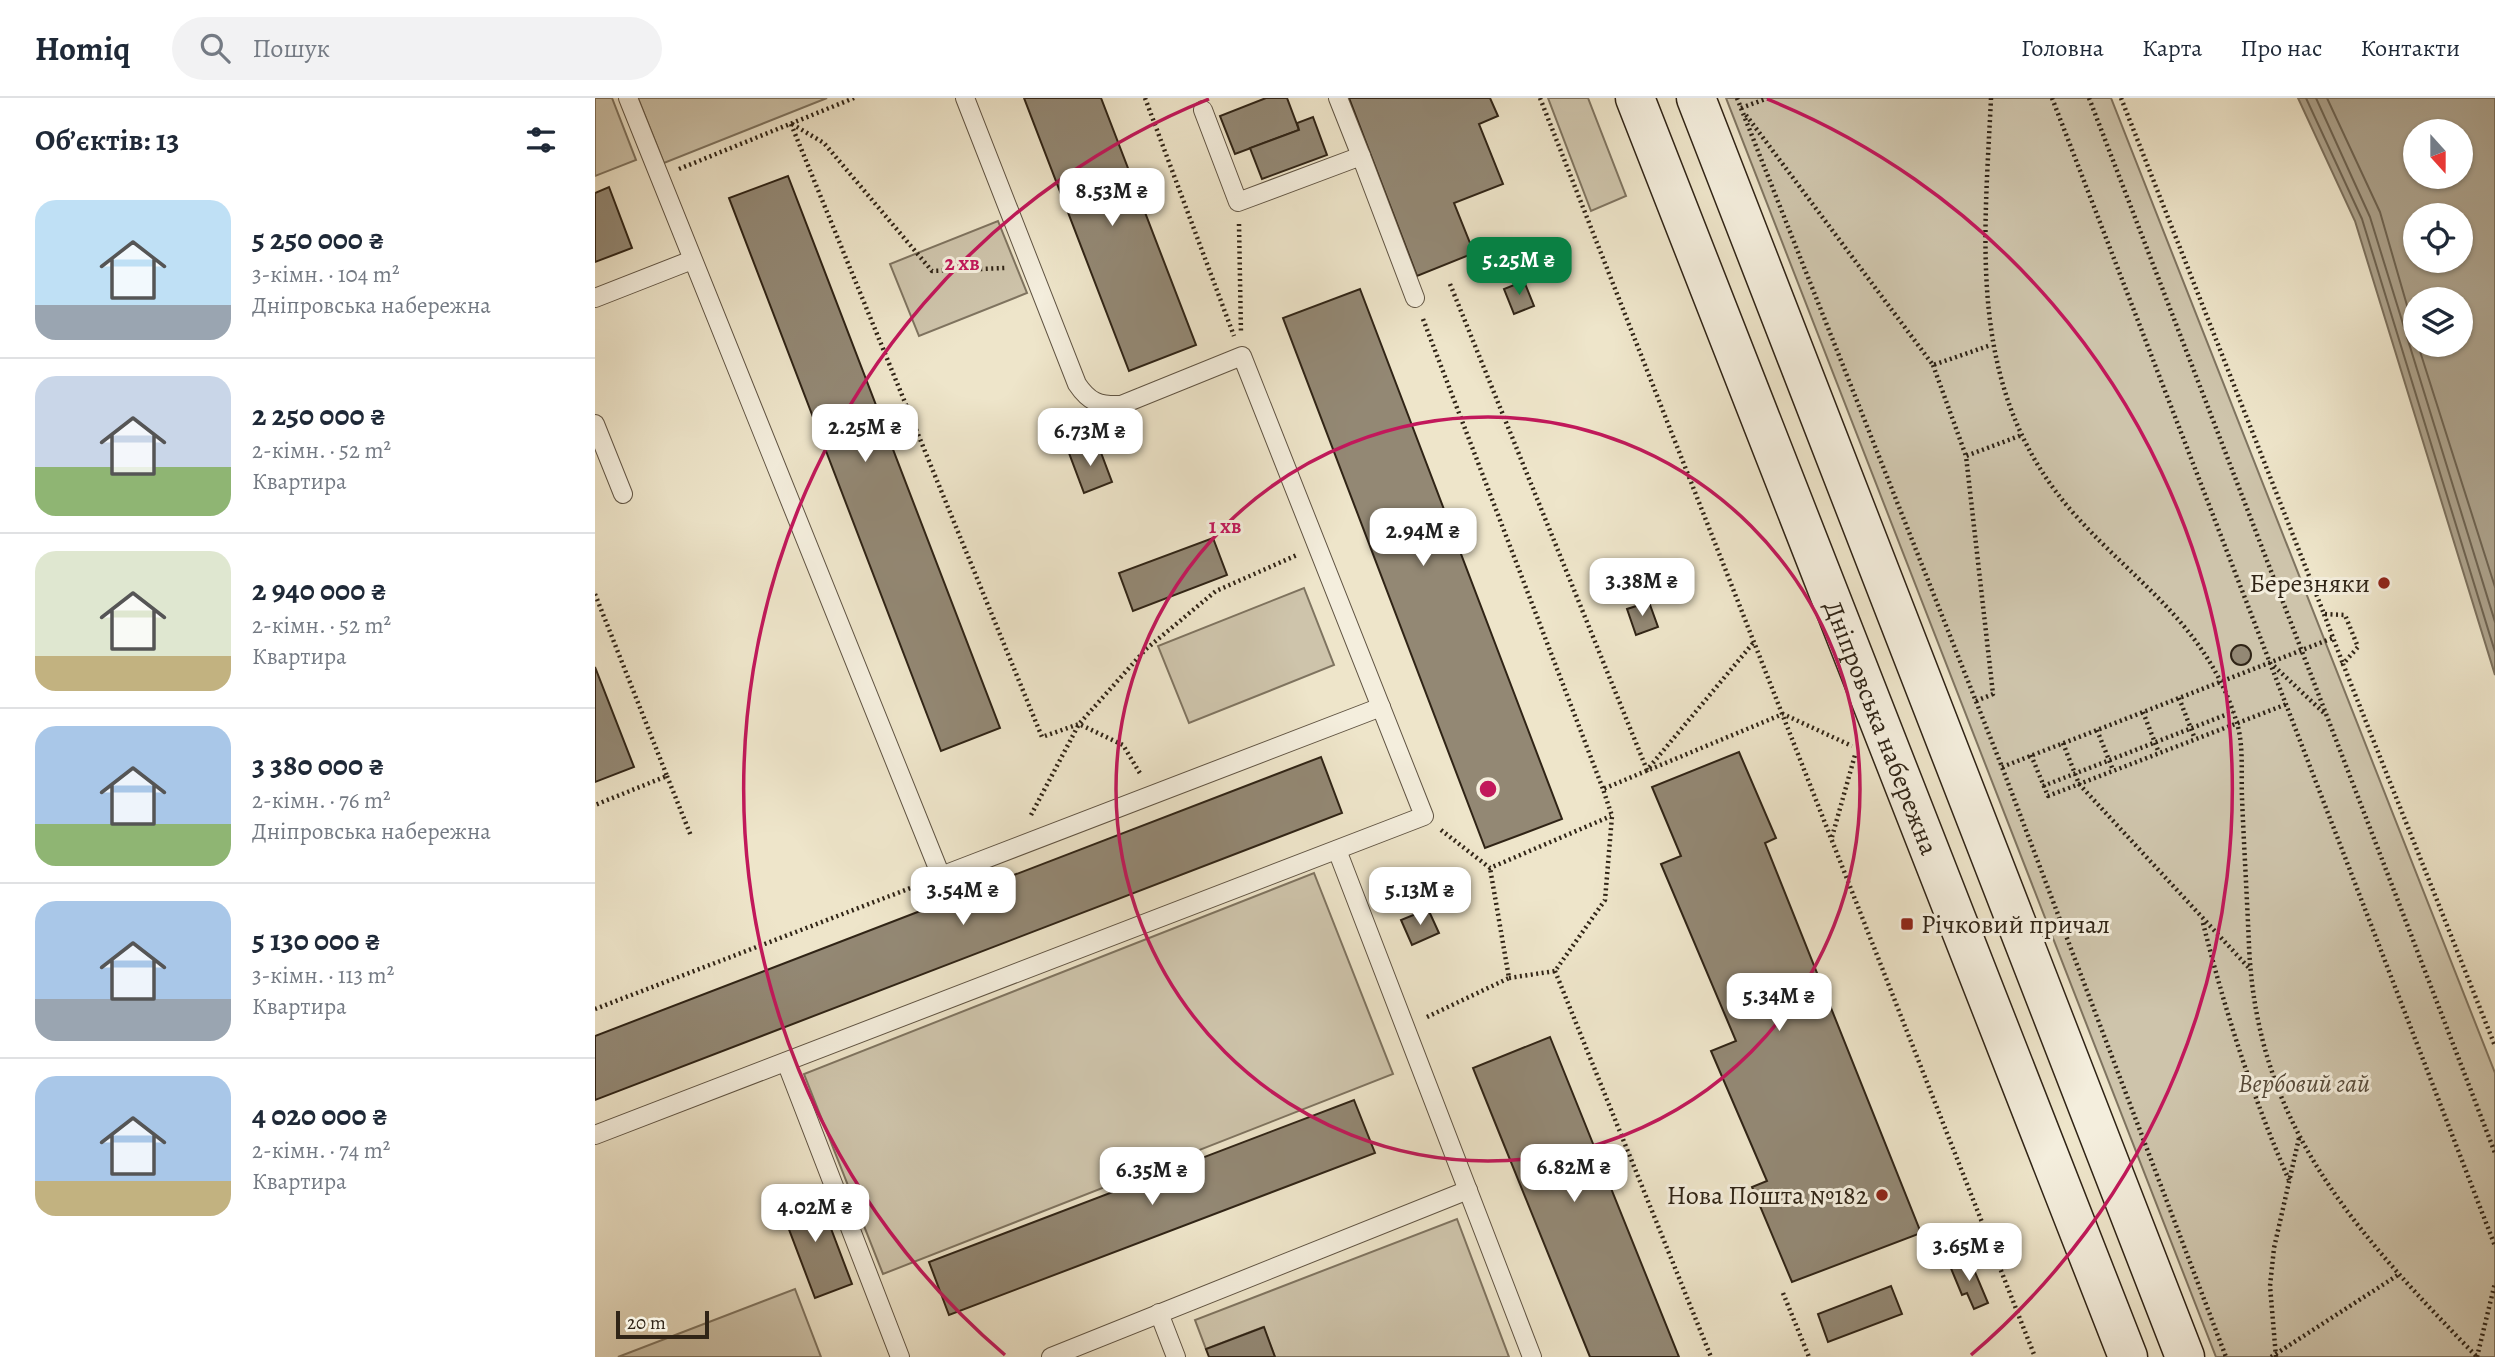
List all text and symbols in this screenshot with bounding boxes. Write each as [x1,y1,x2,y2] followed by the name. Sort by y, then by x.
[172,17,662,80] search box
[35,26,130,71] text: Homiq
[196,29,234,67] icon: search
[252,31,330,66] text: Пошук
[2021,32,2104,64] text: Головна
[2142,32,2202,64] text: Карта
[2240,32,2322,64] text: Про нас
[2360,32,2460,64] text: Контакти
[2403,119,2473,189] north arrow
[2403,119,2473,357] map controls
[35,120,179,160] text: Об’єктів: 13
[522,121,560,159] icon: filters
[1047,169,1177,228] pin: 8.53M ₴
[1076,175,1148,206] text: 8.53M ₴
[2403,203,2473,273] button: locate
[252,219,384,259] text: 5 250 000 ₴
[91,228,175,312] icon: home
[1454,238,1584,297] pin: 5.25M ₴
[1483,244,1555,275] text: 5.25M ₴
[944,249,980,277] text: 2 хв
[252,259,400,290] text: 3-кімн. · 104 m²
[2403,287,2473,357] button: layers
[252,290,491,321] text: Дніпровська набережна
[252,395,386,435] text: 2 250 000 ₴
[91,404,175,488] icon: home
[800,404,930,464] pin: 2.25M ₴
[1025,408,1155,468] pin: 6.73M ₴
[828,411,902,442] text: 2.25M ₴
[1054,415,1126,446] text: 6.73M ₴
[252,435,391,466] text: 2-кімн. · 52 m²
[252,466,347,497] text: Квартира
[1358,508,1488,568] pin: 2.94M ₴
[1209,512,1241,540] text: 1 хв
[1386,515,1460,546] text: 2.94M ₴
[1577,559,1707,618] pin: 3.38M ₴
[1606,565,1678,596] text: 3.38M ₴
[2250,566,2370,601] place label: Березняки
[252,570,387,610] text: 2 940 000 ₴
[2376,575,2392,591] marker: Березняки
[91,579,175,663] icon: home
[1815,595,1947,860] street label: Дніпровська набережна
[252,610,391,641] text: 2-кімн. · 52 m²
[252,641,347,672] text: Квартира
[252,745,384,785] text: 3 380 000 ₴
[91,754,175,838] icon: home
[1476,777,1500,801] centre of rings
[252,785,391,816] text: 2-кімн. · 76 m²
[252,816,491,847] text: Дніпровська набережна
[898,868,1028,927] pin: 3.54M ₴
[1355,868,1485,927] pin: 5.13M ₴
[927,874,999,905] text: 3.54M ₴
[1385,874,1455,905] text: 5.13M ₴
[1921,907,2110,942] place label: Річковий причал
[1899,916,1915,932] marker: Річковий причал
[252,920,381,960] text: 5 130 000 ₴
[91,929,175,1013] icon: home
[252,960,394,991] text: 3-кімн. · 113 m²
[1714,974,1844,1033] pin: 5.34M ₴
[1743,980,1815,1011] text: 5.34M ₴
[252,991,347,1022] text: Квартира
[2238,1066,2370,1101] park label: Вербовий гай
[252,1095,388,1135] text: 4 020 000 ₴
[91,1104,175,1188] icon: home
[252,1135,390,1166] text: 2-кімн. · 74 m²
[1509,1144,1639,1204] pin: 6.82M ₴
[1087,1148,1217,1207] pin: 6.35M ₴
[1537,1151,1611,1182] text: 6.82M ₴
[1116,1154,1188,1185] text: 6.35M ₴
[252,1166,347,1197] text: Квартира
[1667,1178,1868,1213] place label: Нова Пошта №182
[750,1184,880,1244] pin: 4.02M ₴
[1874,1187,1890,1203] marker: Нова Пошта №182
[777,1191,853,1222] text: 4.02M ₴
[1904,1224,2034,1283] pin: 3.65M ₴
[1933,1230,2005,1261] text: 3.65M ₴
[616,1308,709,1340] scale bar
[627,1310,666,1336] text: 20 m

